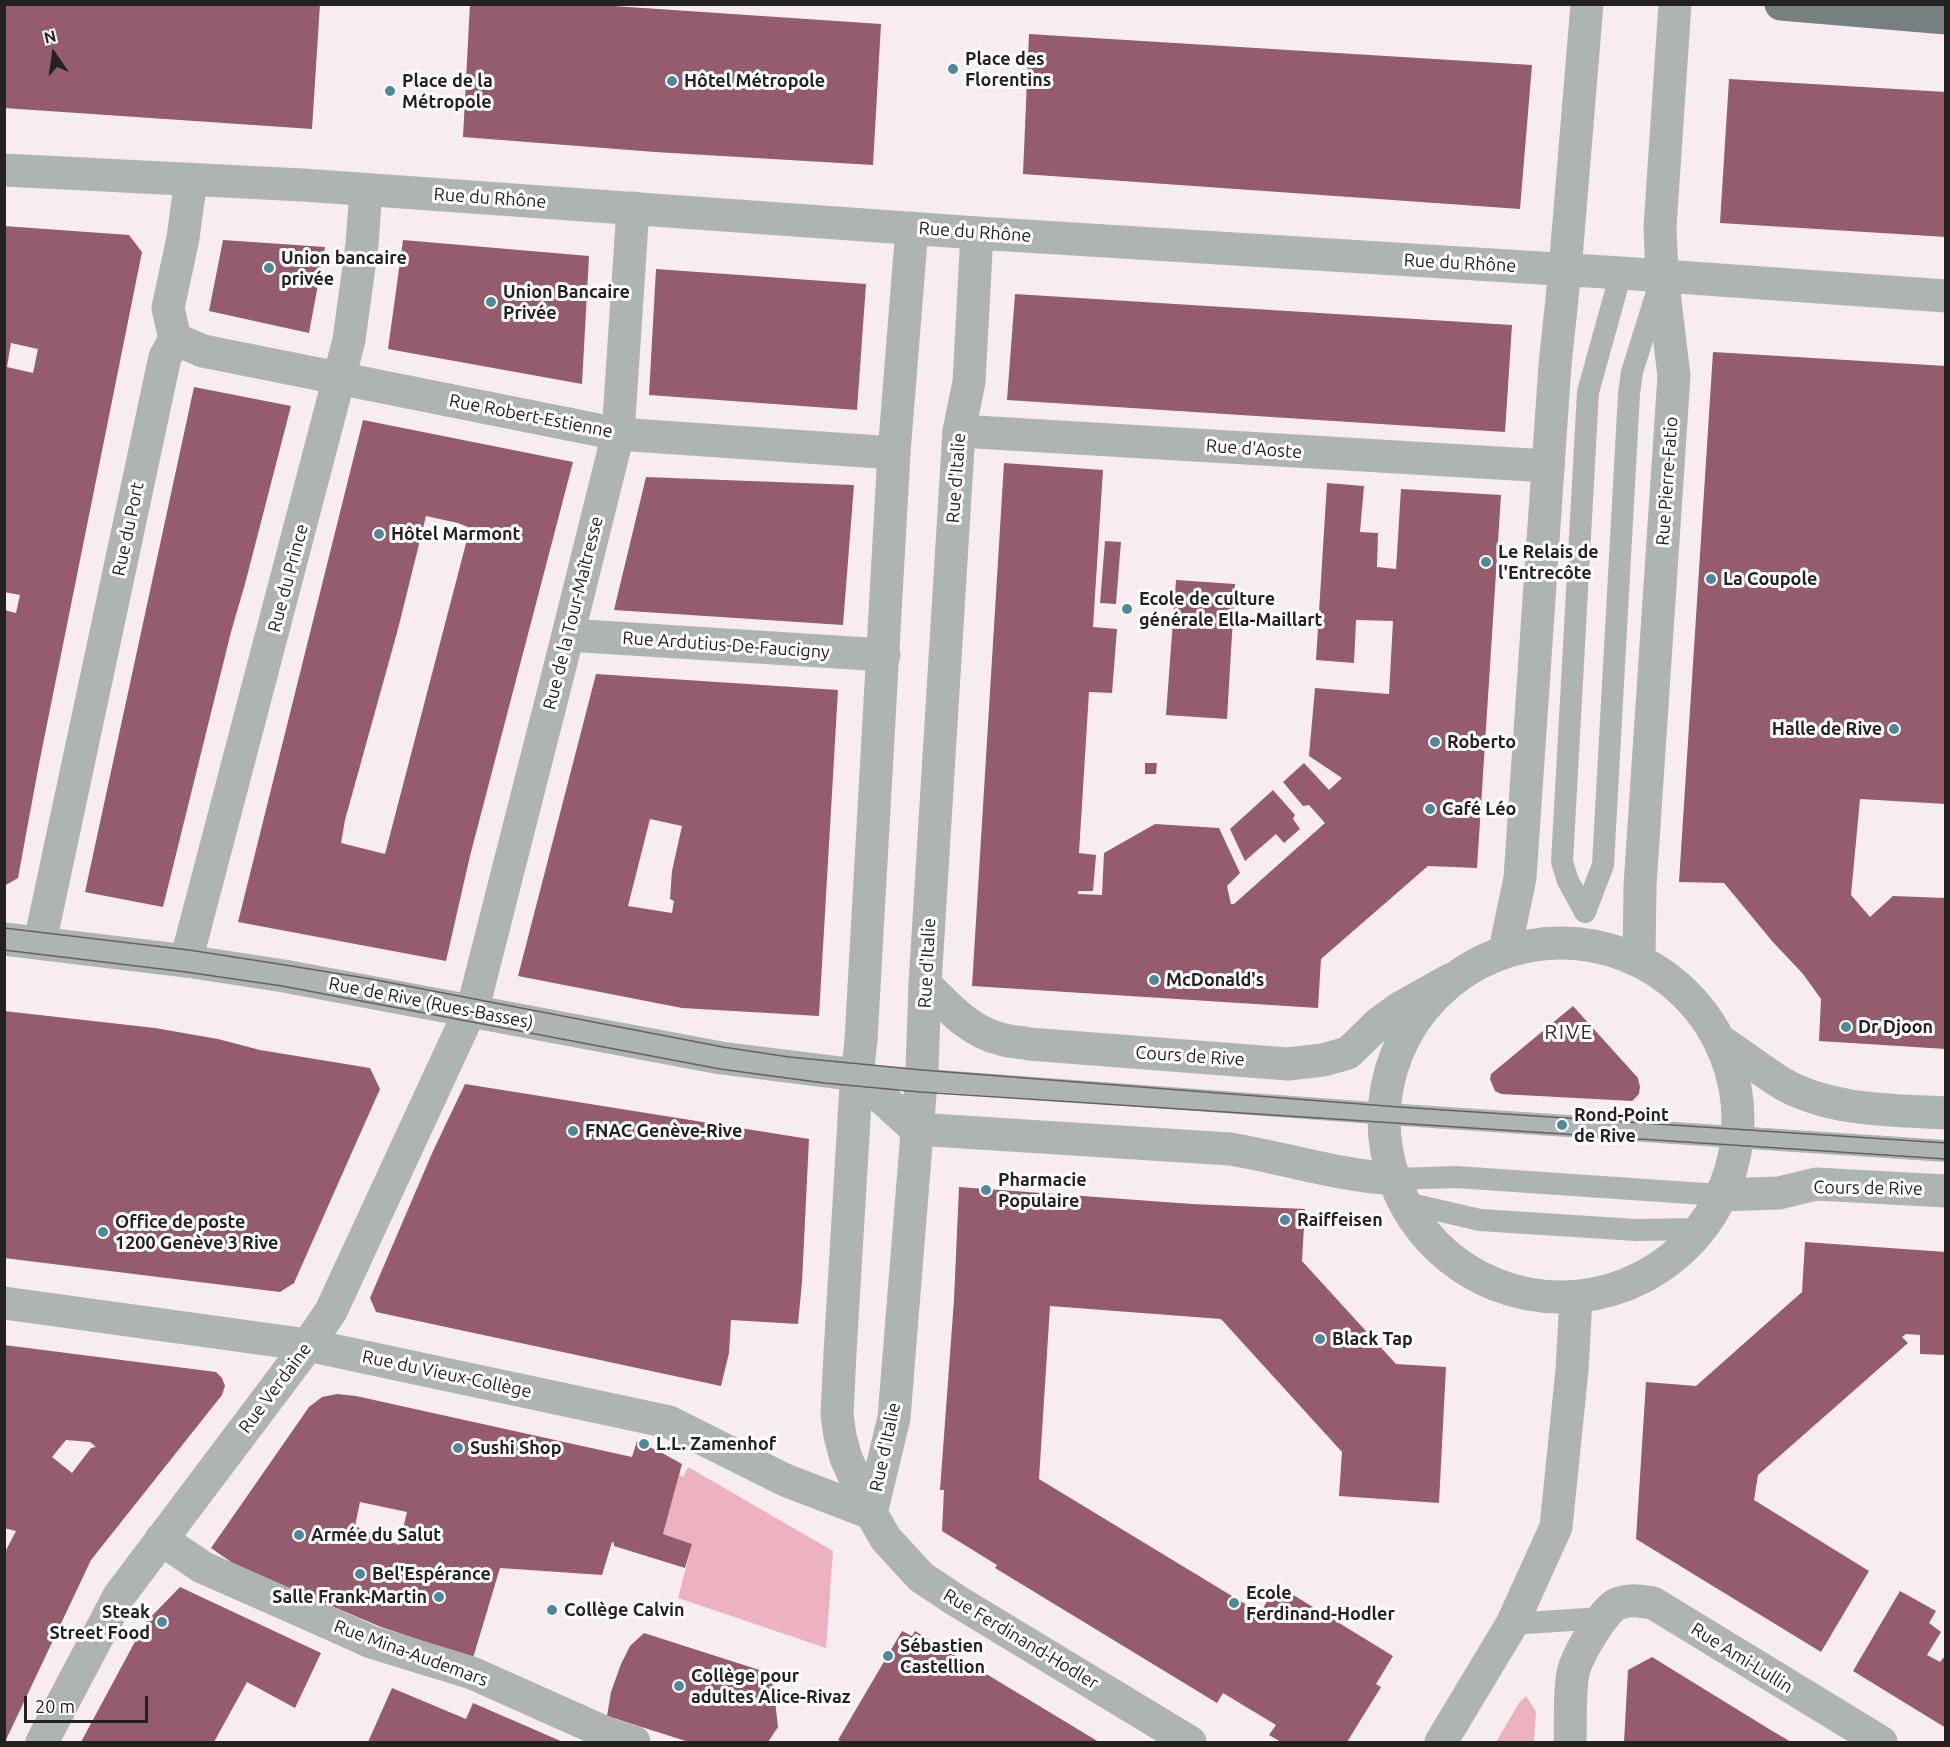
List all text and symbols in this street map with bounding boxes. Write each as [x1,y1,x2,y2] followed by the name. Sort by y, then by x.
[24,24,84,84] north arrow
[42,26,58,47] text: N
[965,48,1051,90] place label: Place des Florentins
[946,62,960,76] marker: Place des Florentins
[402,70,493,112] place label: Place de la Métropole
[684,70,825,92] place label: Hôtel Métropole
[665,74,679,88] marker: Hôtel Métropole
[383,84,397,98] marker: Place de la Métropole
[433,183,547,213] street label: Rue du Rhône
[918,217,1032,247] street label: Rue du Rhône
[281,247,407,290] place label: Union bancaire privée
[1403,249,1517,277] street label: Rue du Rhône
[262,261,276,275] marker: Union bancaire privée
[503,281,630,324] place label: Union Bancaire Privée
[484,295,498,309] marker: Union Bancaire Privée
[447,390,615,442] street label: Rue Robert-Estienne
[1652,416,1682,546] street label: Rue Pierre-Fatio
[942,432,970,524] street label: Rue d'Italie
[1205,435,1303,463] street label: Rue d'Aoste
[108,480,148,578] street label: Rue du Port
[539,514,607,712] street label: Rue de la Tour-Maîtresse
[263,522,313,634] street label: Rue du Prince
[391,523,520,545] place label: Hôtel Marmont
[372,527,386,541] marker: Hôtel Marmont
[1498,541,1599,584] place label: Le Relais de l'Entrecôte
[1479,555,1493,569] marker: Le Relais de l'Entrecôte
[1723,568,1817,590] place label: La Coupole
[1704,572,1718,586] marker: La Coupole
[1139,588,1322,630] place label: Ecole de culture générale Ella-Maillart
[1120,602,1134,616] marker: Ecole de culture générale Ella-Maillart
[622,627,830,663] street label: Rue Ardutius-De-Faucigny
[1772,718,1882,740] place label: Halle de Rive
[1887,722,1901,736] marker: Halle de Rive
[1447,731,1516,753] place label: Roberto
[1428,735,1442,749] marker: Roberto
[1442,798,1516,820] place label: Café Léo
[1423,802,1437,816] marker: Café Léo
[914,917,940,1009] street label: Rue d'Italie
[1166,969,1264,991] place label: McDonald's
[327,973,535,1033] street label: Rue de Rive (Rues-Basses)
[1147,973,1161,987] marker: McDonald's
[1858,1016,1933,1038] place label: Dr Djoon
[1544,1019,1594,1045] district label: RIVE
[1839,1020,1853,1034] marker: Dr Djoon
[1135,1041,1245,1071] street label: Cours de Rive
[1574,1104,1669,1146] place label: Rond-Point de Rive
[1555,1118,1569,1132] marker: Rond-Point de Rive
[585,1120,742,1142] place label: FNAC Genève-Rive
[566,1124,580,1138] marker: FNAC Genève-Rive
[998,1169,1087,1212] place label: Pharmacie Populaire
[1813,1176,1923,1200] street label: Cours de Rive
[979,1183,993,1197] marker: Pharmacie Populaire
[1297,1209,1383,1231] place label: Raiffeisen
[115,1211,278,1254] place label: Office de poste 1200 Genève 3 Rive
[1278,1213,1292,1227] marker: Raiffeisen
[96,1225,110,1239] marker: Office de poste 1200 Genève 3 Rive
[1332,1328,1413,1350] place label: Black Tap
[1313,1332,1327,1346] marker: Black Tap
[234,1339,316,1437] street label: Rue Verdaine
[360,1345,534,1403] street label: Rue du Vieux-Collège
[865,1401,905,1493] street label: Rue d'Italie
[656,1433,776,1455] place label: L.L. Zamenhof
[470,1437,561,1459] place label: Sushi Shop
[637,1437,651,1451] marker: L.L. Zamenhof
[451,1441,465,1455] marker: Sushi Shop
[311,1524,441,1546] place label: Armée du Salut
[292,1528,306,1542] marker: Armée du Salut
[372,1563,491,1585] place label: Bel'Espérance
[353,1567,367,1581] marker: Bel'Espérance
[1246,1582,1395,1624] place label: Ecole Ferdinand-Hodler
[939,1584,1103,1694] street label: Rue Ferdinand-Hodler
[272,1586,427,1608] place label: Salle Frank-Martin
[432,1590,446,1604] marker: Salle Frank-Martin
[1227,1596,1241,1610] marker: Ecole Ferdinand-Hodler
[564,1599,685,1621] place label: Collège Calvin
[50,1601,150,1644] place label: Steak Street Food
[545,1603,559,1617] marker: Collège Calvin
[155,1615,169,1629] marker: Steak Street Food
[331,1615,491,1691] street label: Rue Mina-Audemars
[1687,1618,1797,1698] street label: Rue Ami-Lullin
[900,1635,985,1678] place label: Sébastien Castellion
[881,1649,895,1663] marker: Sébastien Castellion
[691,1665,851,1708] place label: Collège pour adultes Alice-Rivaz
[672,1679,686,1693] marker: Collège pour adultes Alice-Rivaz
[27,1684,152,1722] scale bar
[35,1696,75,1716] text: 20 m

